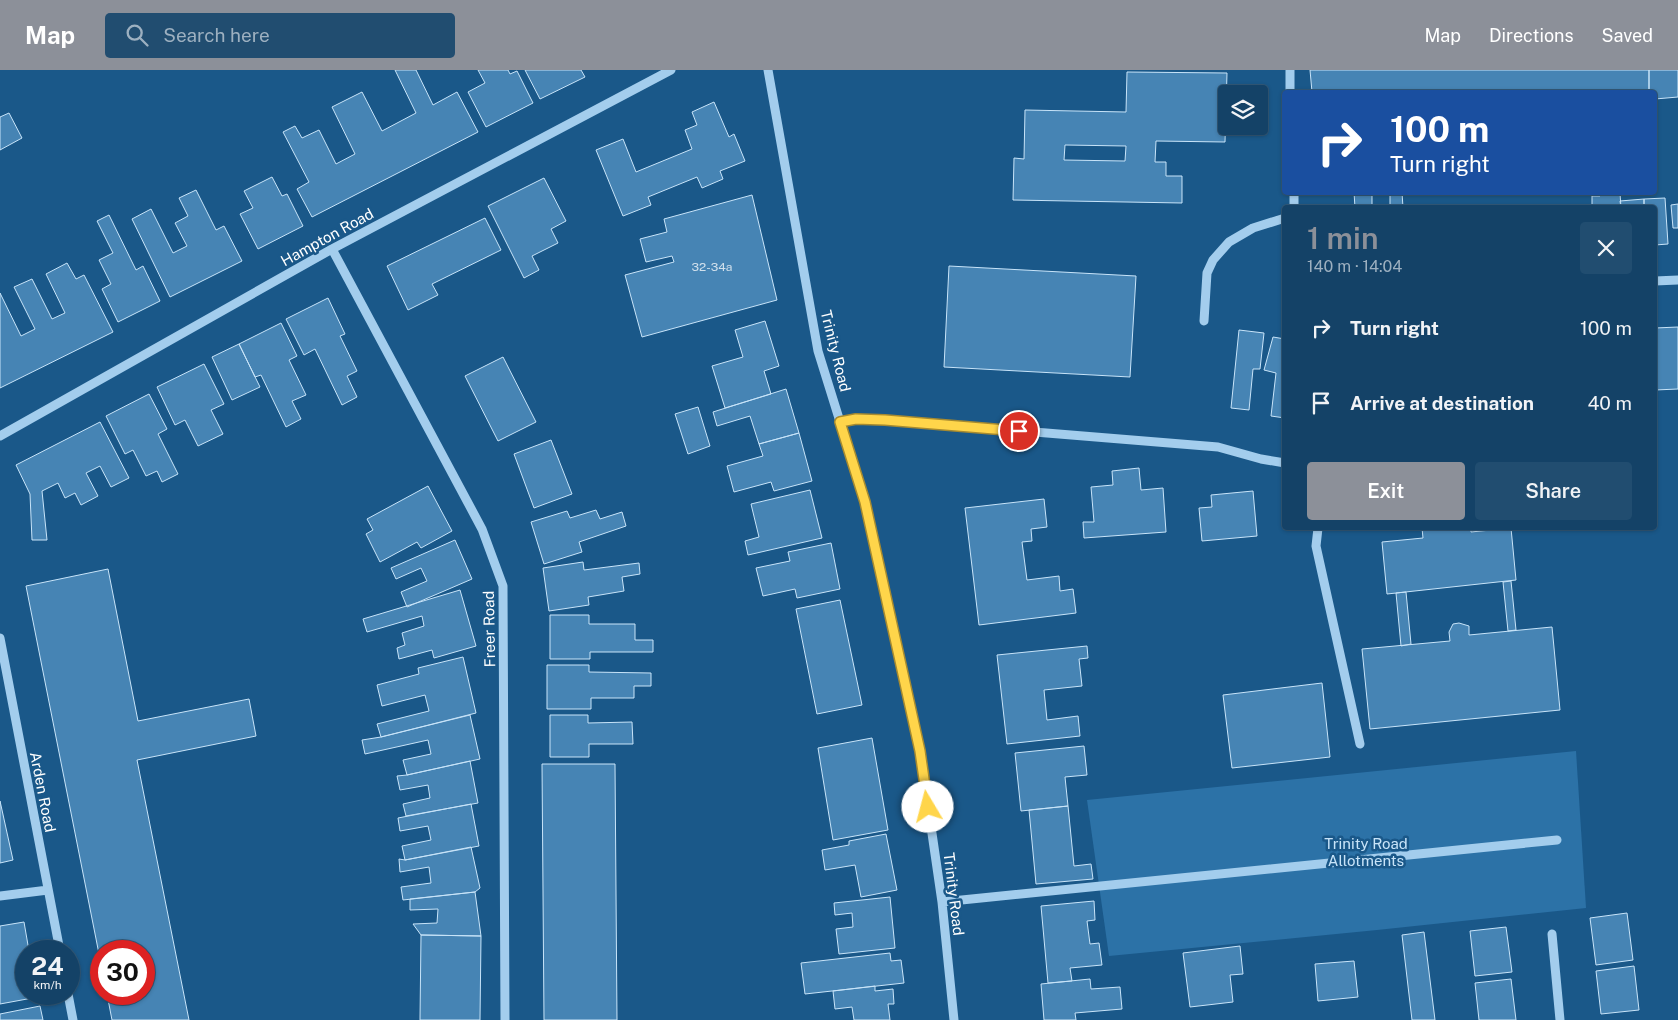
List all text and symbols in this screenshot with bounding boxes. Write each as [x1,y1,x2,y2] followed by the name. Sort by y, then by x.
[105,13,455,58] search box
[25,21,75,49] text: Map
[123,21,151,49] icon: search
[163,24,270,46] text: Search here
[1424,25,1461,46] text: Map
[1489,25,1574,46] text: Directions
[1602,25,1653,46] text: Saved
[1218,85,1268,135] map controls
[1218,85,1268,135] button: layers
[1390,109,1489,150] text: 100 m
[1307,110,1372,175] icon: right
[1390,151,1490,177] text: Turn right
[278,205,376,269] street label: Hampton Road
[1307,220,1378,256] text: 1 min
[1580,222,1632,274] button: close
[1307,257,1402,276] text: 140 m · 14:04
[692,260,732,274] house number: 32-34a
[818,308,854,394] street label: Trinity Road
[1307,314,1335,342] icon: right
[1350,317,1439,339] text: Turn right
[1580,317,1632,339] text: 100 m
[1307,389,1335,417] icon: arrive
[1350,392,1534,414] text: Arrive at destination
[1587,392,1632,414] text: 40 m
[998,410,1040,452] pin
[1005,417,1033,445] icon: arrive
[1307,462,1465,520] button: Exit
[1475,462,1632,520] button: Share
[480,591,498,667] street label: Freer Road
[27,750,59,834] street label: Arden Road
[901,780,953,832] position arrow
[1324,835,1408,869] park label: Trinity Road Allotments
[940,852,968,936] street label: Trinity Road
[90,940,155,1005] speed limit sign: 30
[31,951,64,981] text: 24
[33,978,62,992] text: km/h

